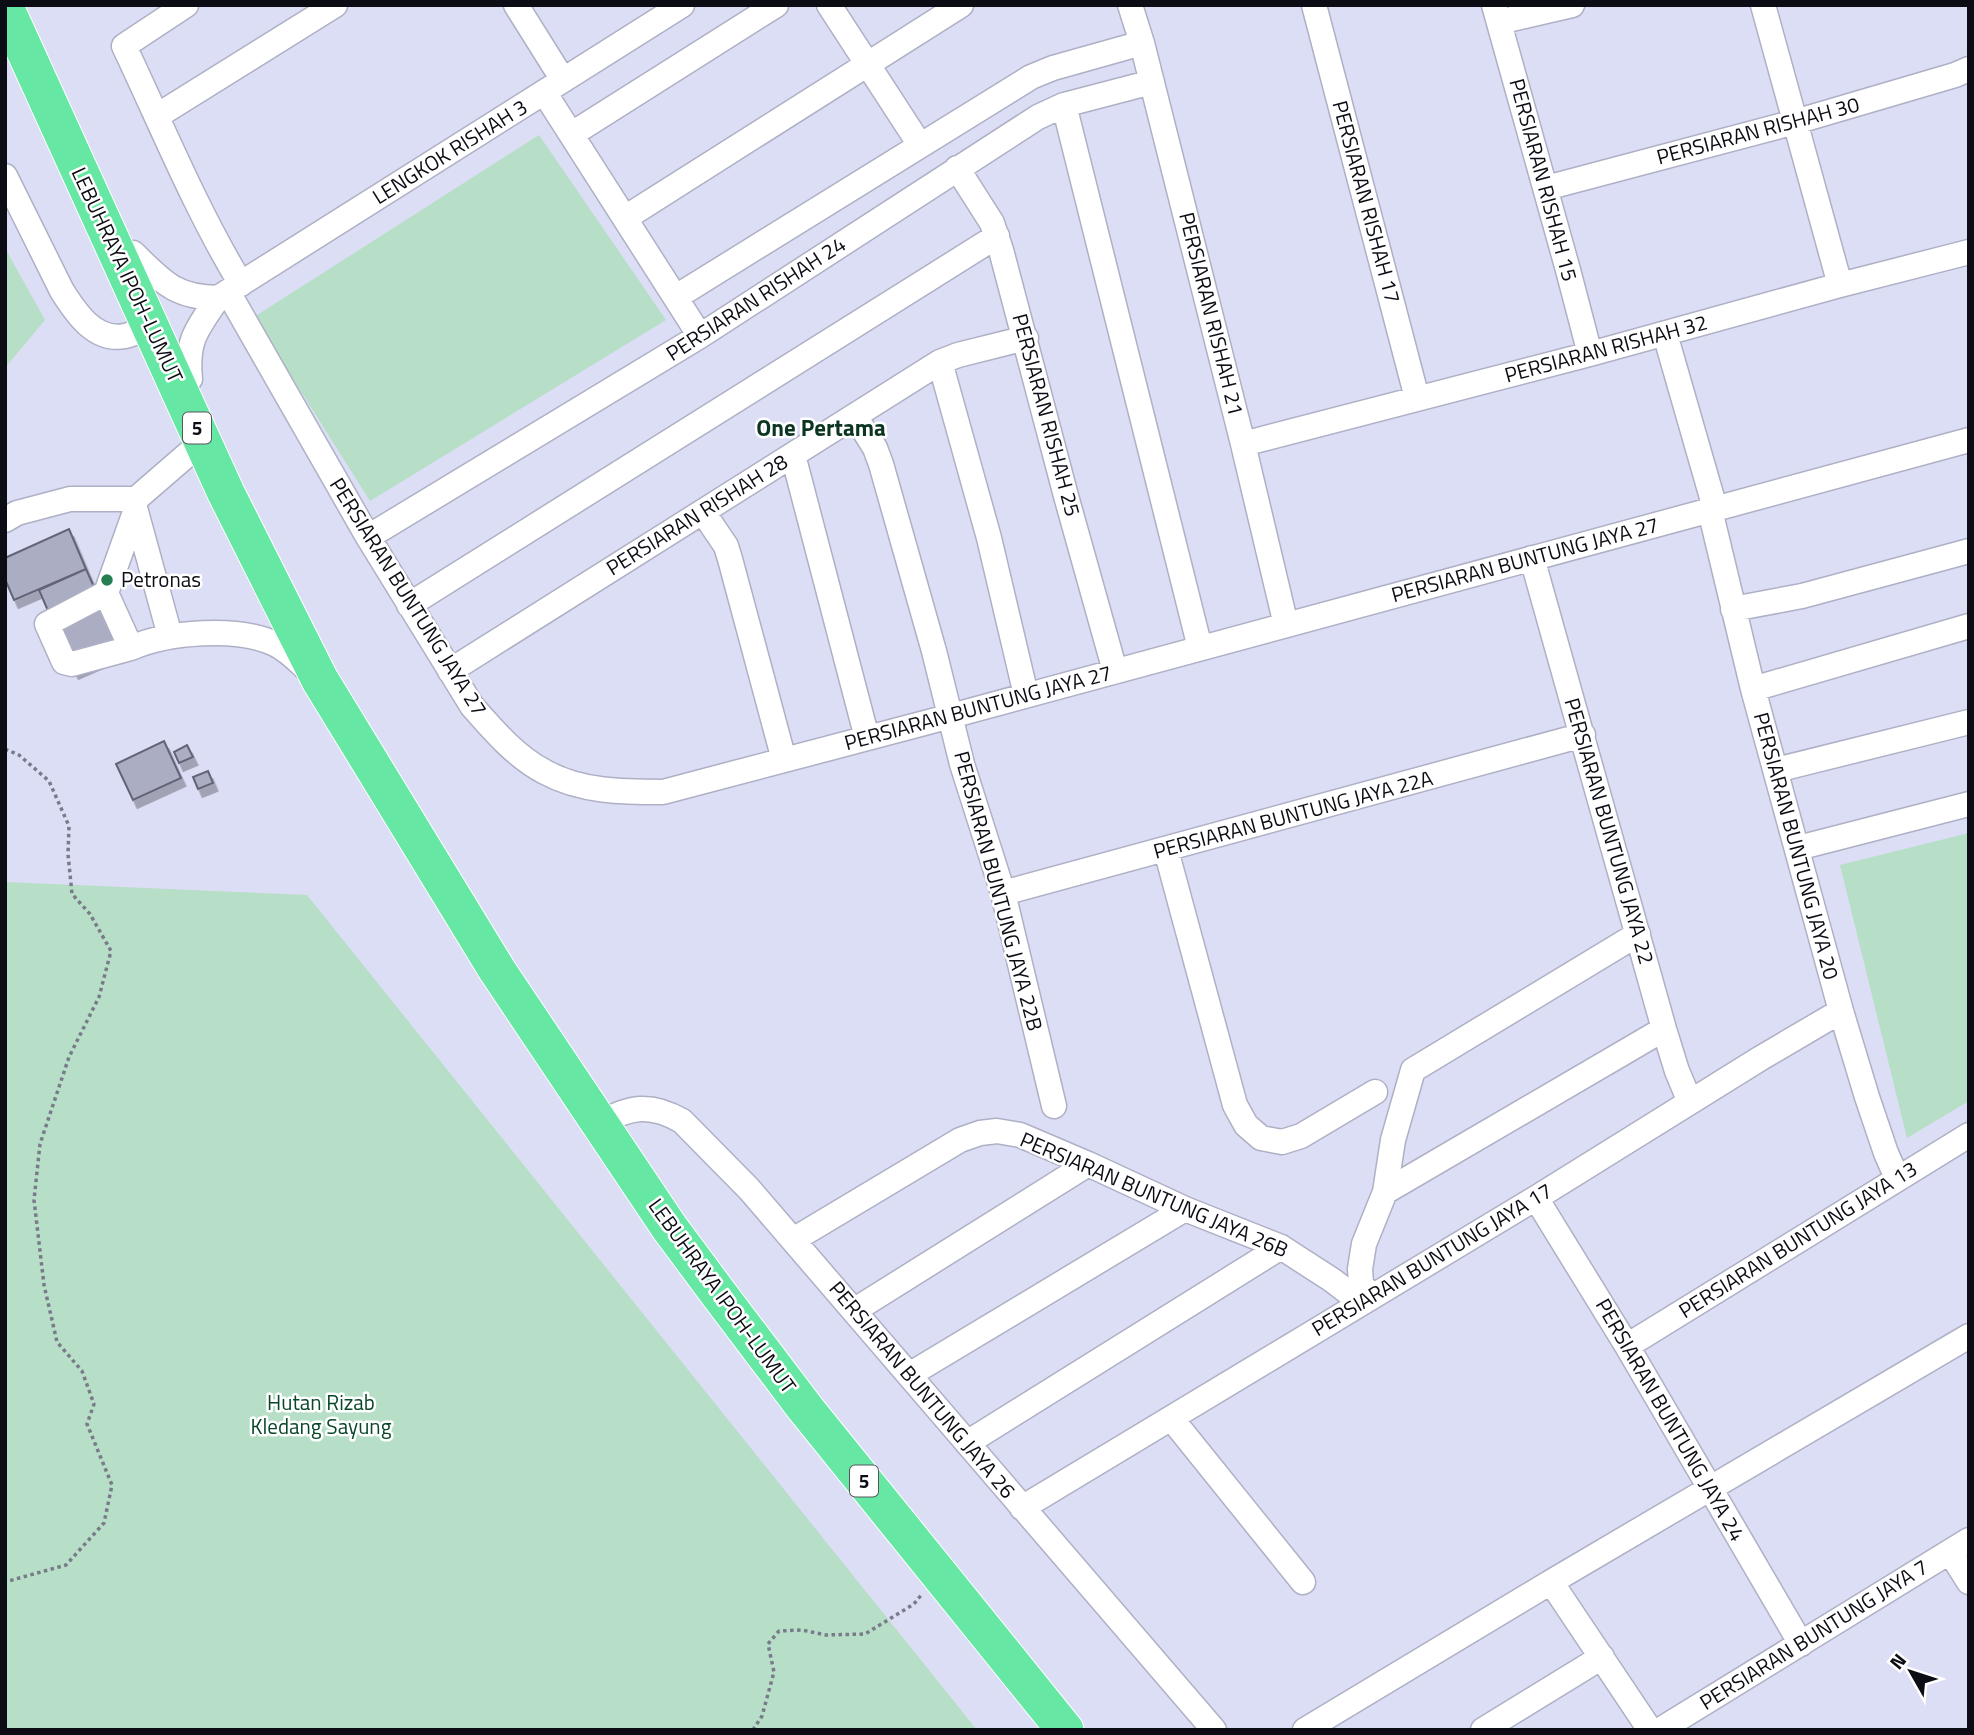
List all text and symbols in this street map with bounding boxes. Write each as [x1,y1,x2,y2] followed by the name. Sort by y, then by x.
[1502,75,1586,285] street label: PERSIARAN RISHAH 15
[1653,88,1863,172] street label: PERSIARAN RISHAH 30
[366,91,533,212] street label: LENGKOK RISHAH 3
[1325,97,1409,307] street label: PERSIARAN RISHAH 17
[64,162,192,388] street label: LEBUHRAYA IPOH-LUMUT
[1171,209,1253,419] street label: PERSIARAN RISHAH 21
[659,228,852,368] street label: PERSIARAN RISHAH 24
[1501,306,1711,390] street label: PERSIARAN RISHAH 32
[1005,310,1089,520] street label: PERSIARAN RISHAH 25
[756,410,886,445] district label: One Pertama
[183,412,211,444] road number: 5
[600,445,794,583] street label: PERSIARAN RISHAH 28
[322,471,495,722] street label: PERSIARAN BUNTUNG JAYA 27
[1387,508,1662,610] street label: PERSIARAN BUNTUNG JAYA 27
[121,563,201,595] place label: Petronas
[99,572,115,588] marker: Petronas
[840,656,1115,758] street label: PERSIARAN BUNTUNG JAYA 27
[1557,694,1663,968] street label: PERSIARAN BUNTUNG JAYA 22
[1746,708,1848,983] street label: PERSIARAN BUNTUNG JAYA 20
[946,747,1052,1034] street label: PERSIARAN BUNTUNG JAYA 22B
[1149,761,1437,867] street label: PERSIARAN BUNTUNG JAYA 22A
[1015,1123,1293,1265] street label: PERSIARAN BUNTUNG JAYA 26B
[1672,1153,1923,1326] street label: PERSIARAN BUNTUNG JAYA 13
[1305,1174,1558,1344] street label: PERSIARAN BUNTUNG JAYA 17
[641,1191,805,1400] street label: LEBUHRAYA IPOH-LUMUT
[822,1273,1024,1505] street label: PERSIARAN BUNTUNG JAYA 26
[1588,1292,1754,1547] street label: PERSIARAN BUNTUNG JAYA 24
[251,1386,392,1442] park label: Hutan Rizab Kledang Sayung
[850,1466,878,1497] road number: 5
[1695,1554,1933,1716] street label: PERSIARAN BUNTUNG JAYA 7
[1876,1637,1946,1707] north arrow

